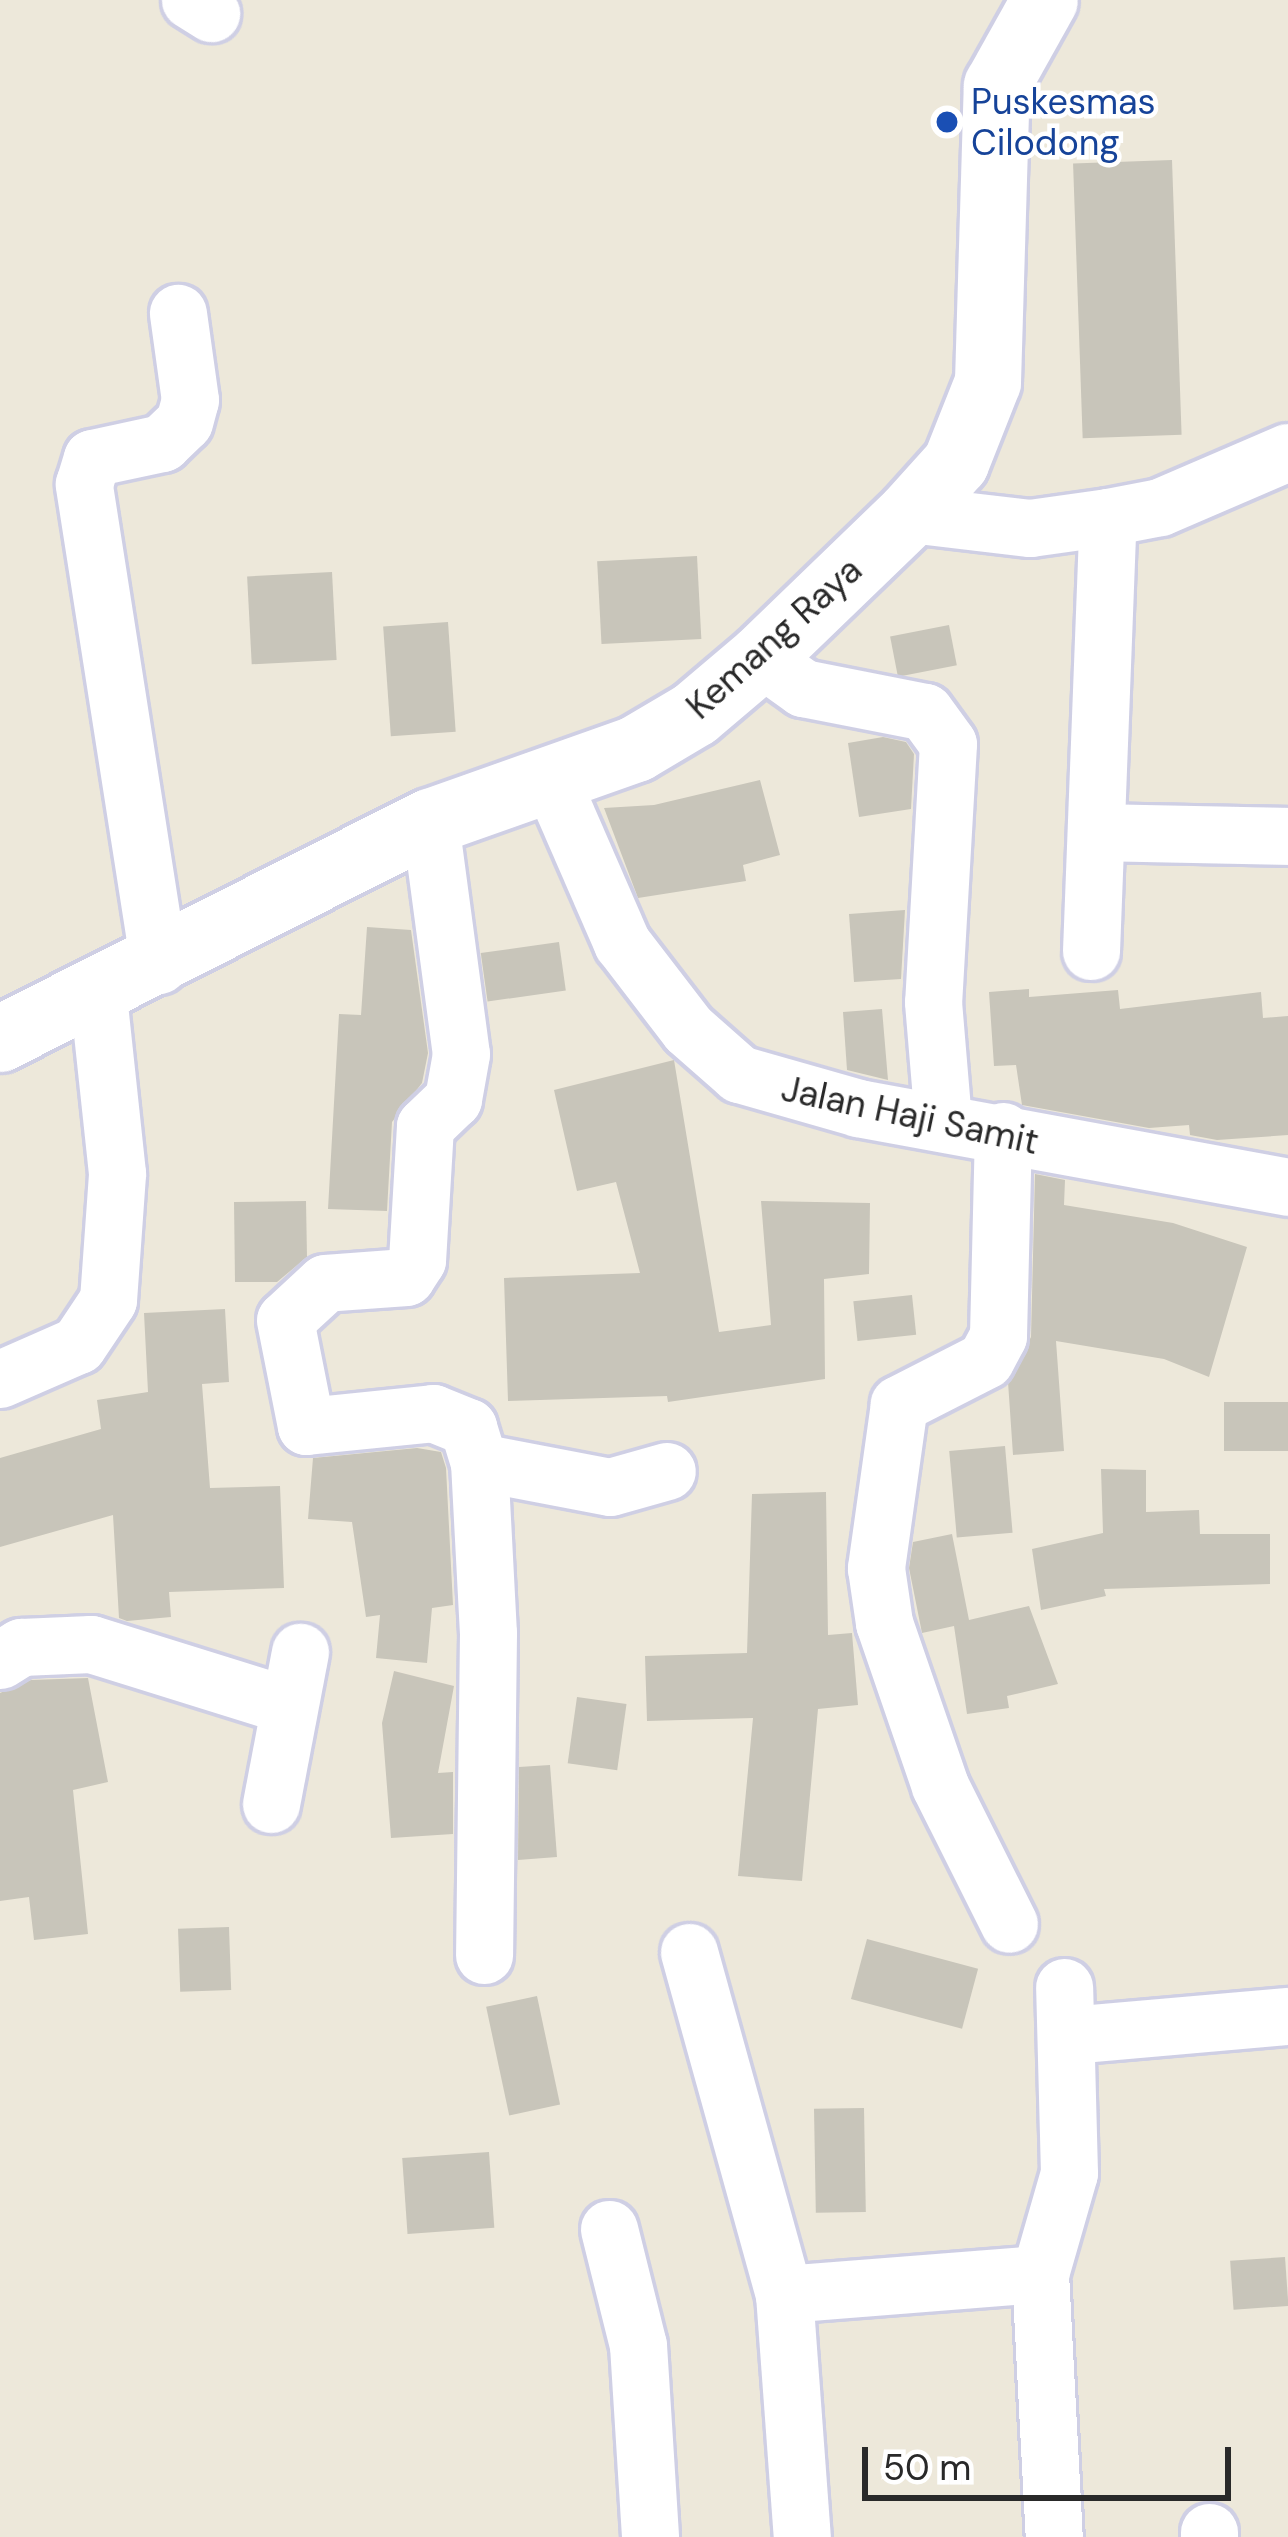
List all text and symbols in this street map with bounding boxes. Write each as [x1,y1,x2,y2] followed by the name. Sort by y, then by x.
[971,79,1156,164] place label: Puskesmas Cilodong
[934,109,960,135] marker: Puskesmas Cilodong
[678,548,870,728] street label: Kemang Raya
[777,1067,1043,1163] street label: Jalan Haji Samit
[868,2423,1237,2497] scale bar
[883,2444,971,2491] text: 50 m

